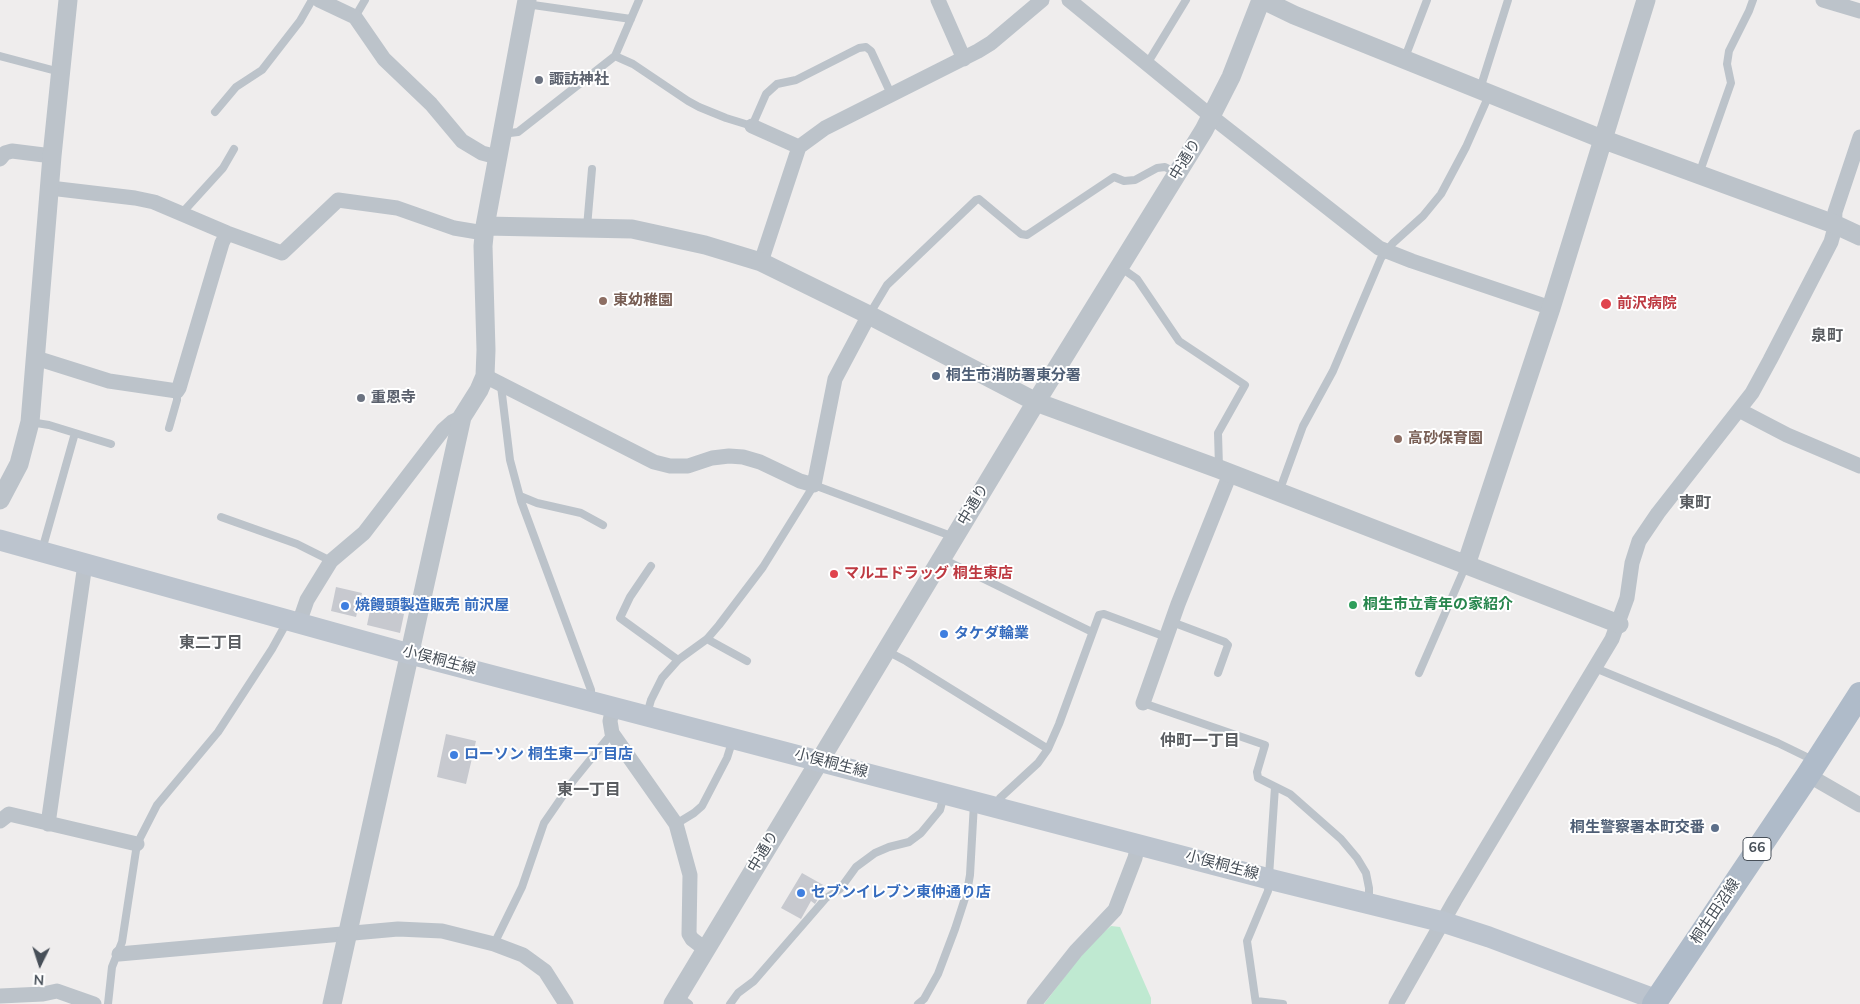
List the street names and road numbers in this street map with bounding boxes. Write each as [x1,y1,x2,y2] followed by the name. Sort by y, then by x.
[1166,136,1206,184] street label: 中通り
[955,481,993,529] street label: 中通り
[400,643,478,679] street label: 小俣桐生線
[792,746,870,782] street label: 小俣桐生線
[745,828,783,876] street label: 中通り
[1743,838,1771,861] road number: 66
[1183,848,1261,884] street label: 小俣桐生線
[1688,876,1744,948] street label: 桐生田沼線

